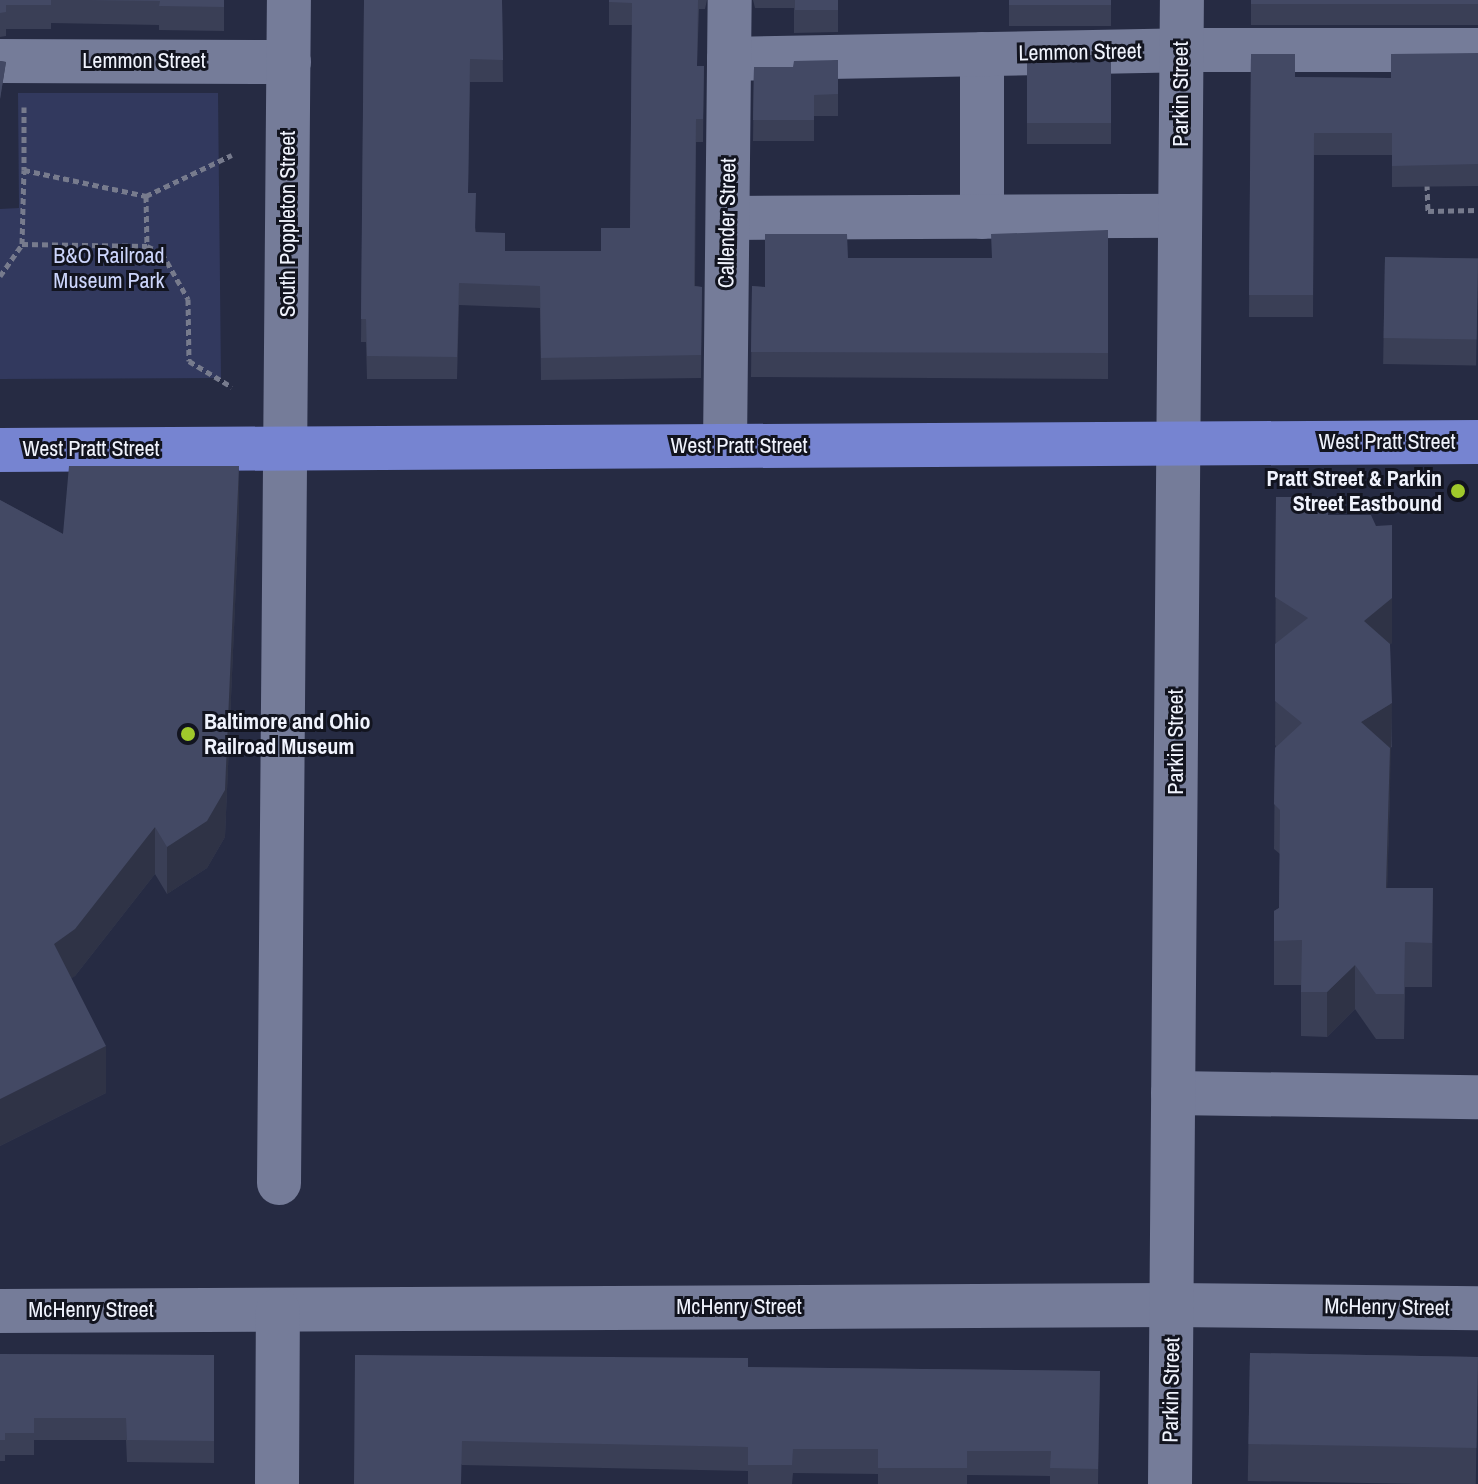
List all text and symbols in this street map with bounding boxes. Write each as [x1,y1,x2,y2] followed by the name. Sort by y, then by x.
[1018,38,1142,66] street label: Lemmon Street
[1168,41,1194,147] street label: Parkin Street
[82,48,206,74] street label: Lemmon Street
[275,131,301,317] street label: South Poppleton Street
[713,158,741,288] street label: Callender Street
[53,242,165,294] park label: B&O Railroad Museum Park
[1318,429,1456,455] street label: West Pratt Street
[670,433,808,459] street label: West Pratt Street
[22,436,160,462] street label: West Pratt Street
[1267,465,1442,516] place label: Pratt Street & Parkin Street Eastbound
[1449,482,1467,500] marker: Pratt Street & Parkin Street Eastbound
[1163,689,1189,795] street label: Parkin Street
[204,708,370,760] place label: Baltimore and Ohio Railroad Museum
[179,725,197,743] marker: Baltimore and Ohio Railroad Museum
[1324,1293,1450,1321] street label: McHenry Street
[676,1294,802,1320] street label: McHenry Street
[28,1297,154,1323] street label: McHenry Street
[1157,1337,1185,1443] street label: Parkin Street

